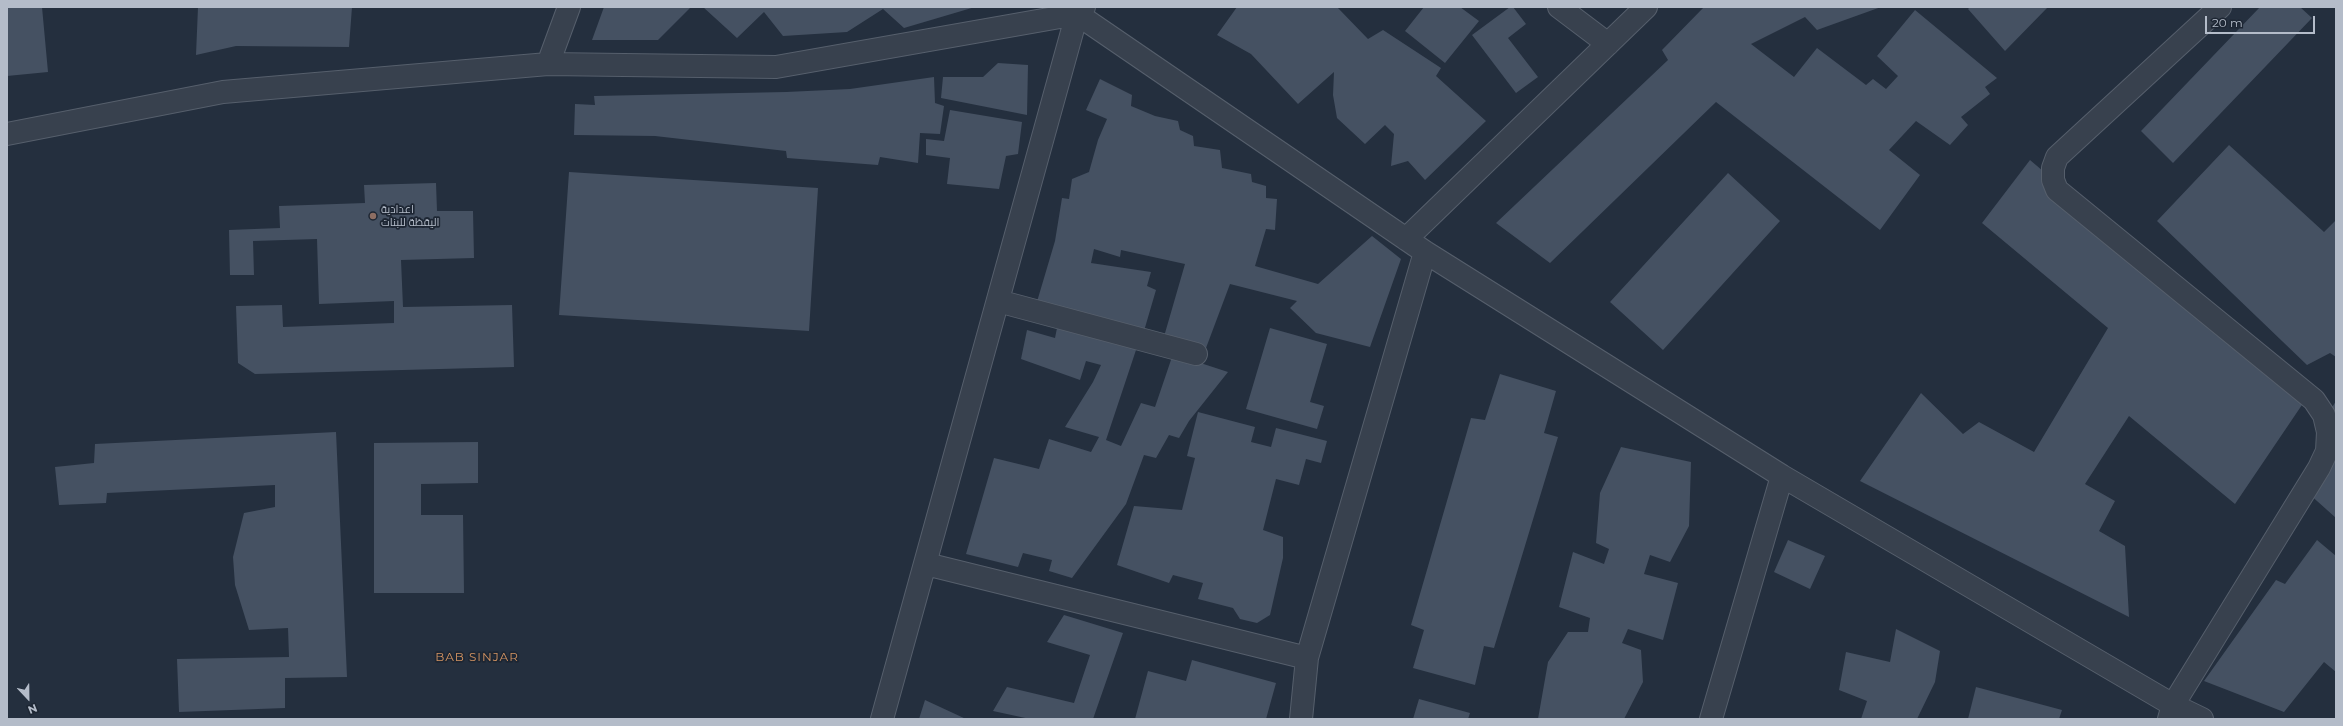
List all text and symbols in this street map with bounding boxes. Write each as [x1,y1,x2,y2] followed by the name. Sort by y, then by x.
[2207,8,2317,34] scale bar
[2212,15,2243,30] text: 20 m
[381,203,440,229] place label: اعدادية اليقظة للبنات
[368,211,378,221] marker: اعدادية اليقظة للبنات
[435,650,519,664] district label: BAB SINJAR
[8,678,48,718] north arrow
[26,701,39,717] text: N

